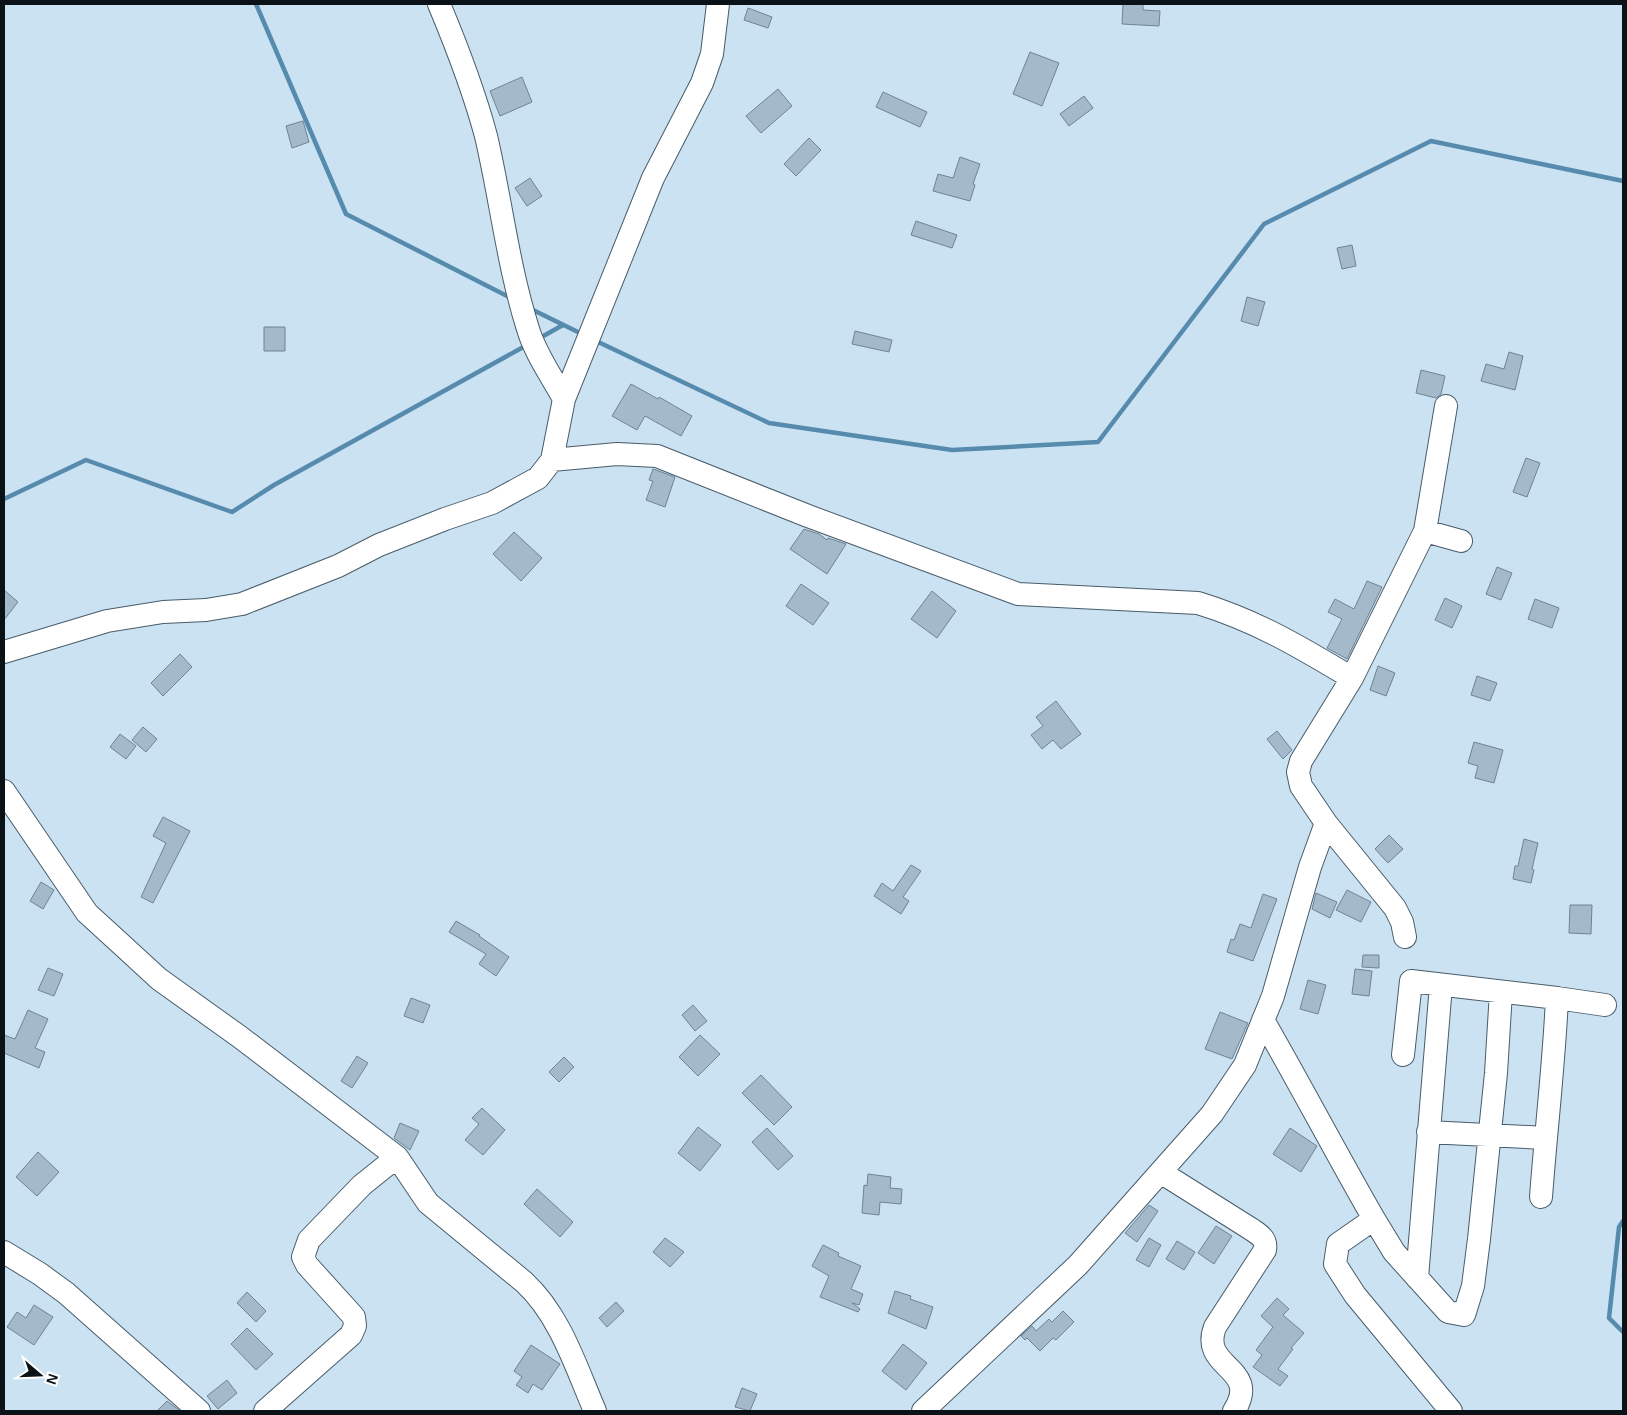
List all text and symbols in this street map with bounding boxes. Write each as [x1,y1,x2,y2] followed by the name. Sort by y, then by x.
[15,1350,65,1400] north arrow
[43,1372,62,1387] text: N

